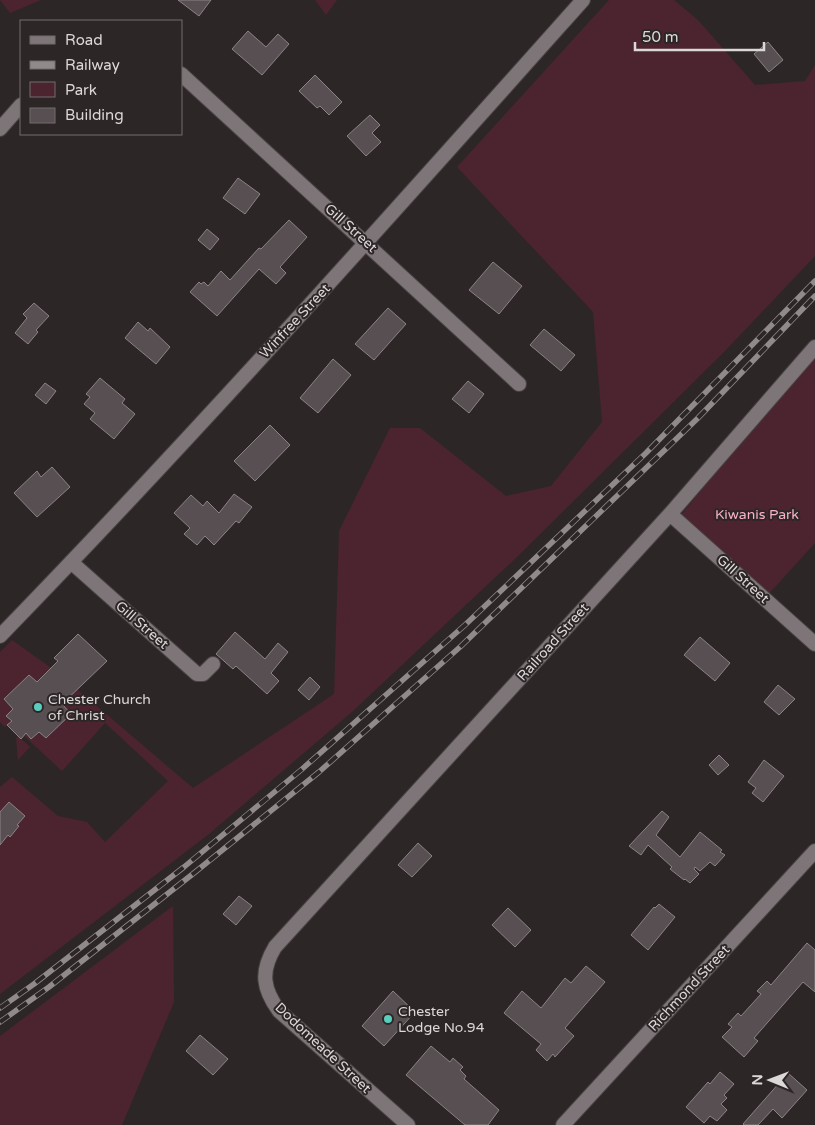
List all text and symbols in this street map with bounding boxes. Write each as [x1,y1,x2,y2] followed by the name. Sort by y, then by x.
[20,20,182,135] legend
[635,20,764,52] scale bar
[642,28,679,46] text: 50 m
[65,31,103,49] text: Road
[65,56,120,74] text: Railway
[65,81,97,99] text: Park
[65,106,124,124] text: Building
[321,200,381,256] street label: Gill Street
[256,280,334,362] street label: Winfree Street
[715,506,799,523] park label: Kiwanis Park
[713,551,773,607] street label: Gill Street
[112,597,172,653] street label: Gill Street
[514,599,593,684] street label: Railroad Street
[48,691,151,724] place label: Chester Church of Christ
[32,701,44,713] marker: Chester Church of Christ
[645,941,734,1035] street label: Richmond Street
[271,999,375,1097] street label: Dodomeade Street
[398,1003,485,1036] place label: Chester Lodge No.94
[382,1013,394,1025] marker: Chester Lodge No.94
[745,1055,795,1105] north arrow
[749,1074,766,1086] text: N

